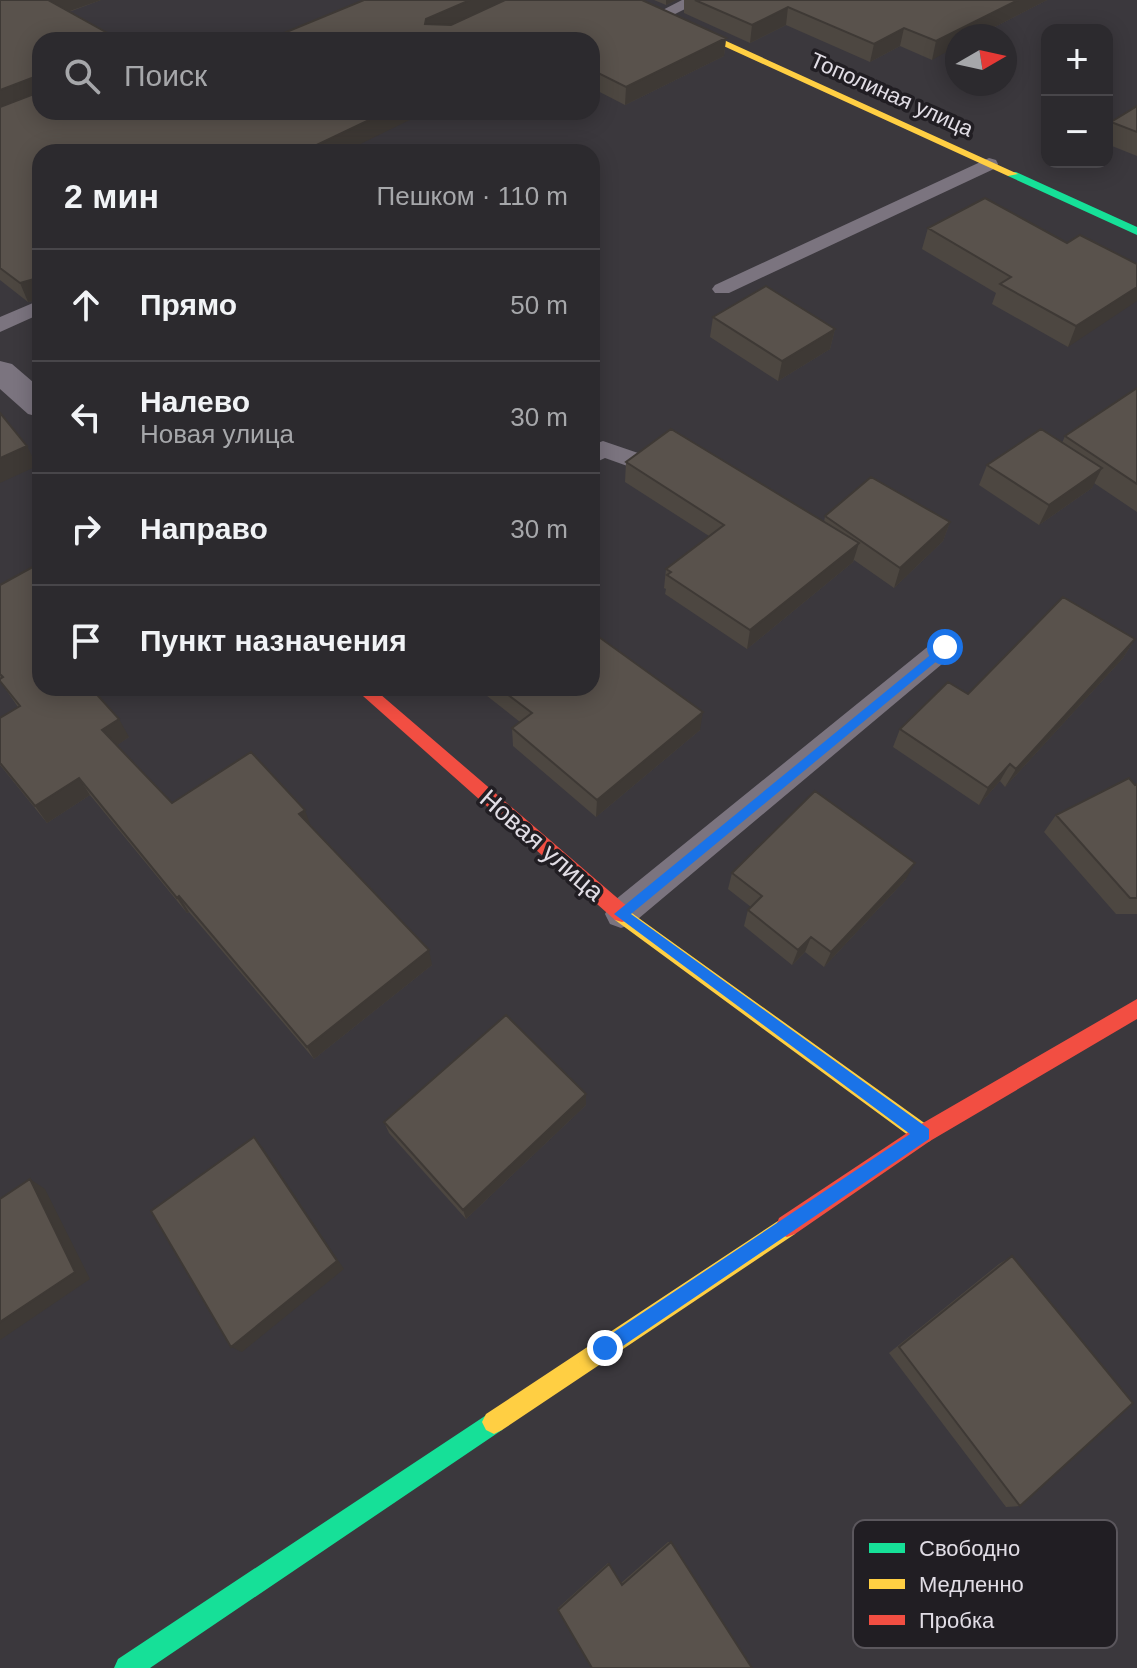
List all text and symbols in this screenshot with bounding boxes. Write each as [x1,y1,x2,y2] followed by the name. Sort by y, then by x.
[945,24,1017,96] north arrow
[1041,24,1113,168] map controls
[1041,24,1113,96] button: +
[32,32,600,120] search box
[806,47,978,142] street label: Тополиная улица
[60,54,104,98] icon: search
[124,59,207,92] text: Поиск
[1041,96,1113,168] button: −
[64,177,159,215] text: 2 мин
[377,181,568,211] text: Пешком · 110 m
[64,283,108,327] icon: ahead
[140,288,237,321] text: Прямо
[510,290,568,320] text: 50 m
[140,385,250,418] text: Налево
[64,395,108,439] icon: left
[510,402,568,432] text: 30 m
[140,419,294,449] text: Новая улица
[64,507,108,551] icon: right
[140,512,268,545] text: Направо
[510,514,568,544] text: 30 m
[64,619,108,663] icon: arrive
[140,624,407,657] text: Пункт назначения
[927,629,963,665] route start
[474,783,610,907] street label: Новая улица
[587,1330,623,1366] route end
[853,1520,1117,1648] legend
[919,1536,1020,1561] text: Свободно
[919,1572,1024,1597] text: Медленно
[919,1608,995,1633] text: Пробка

